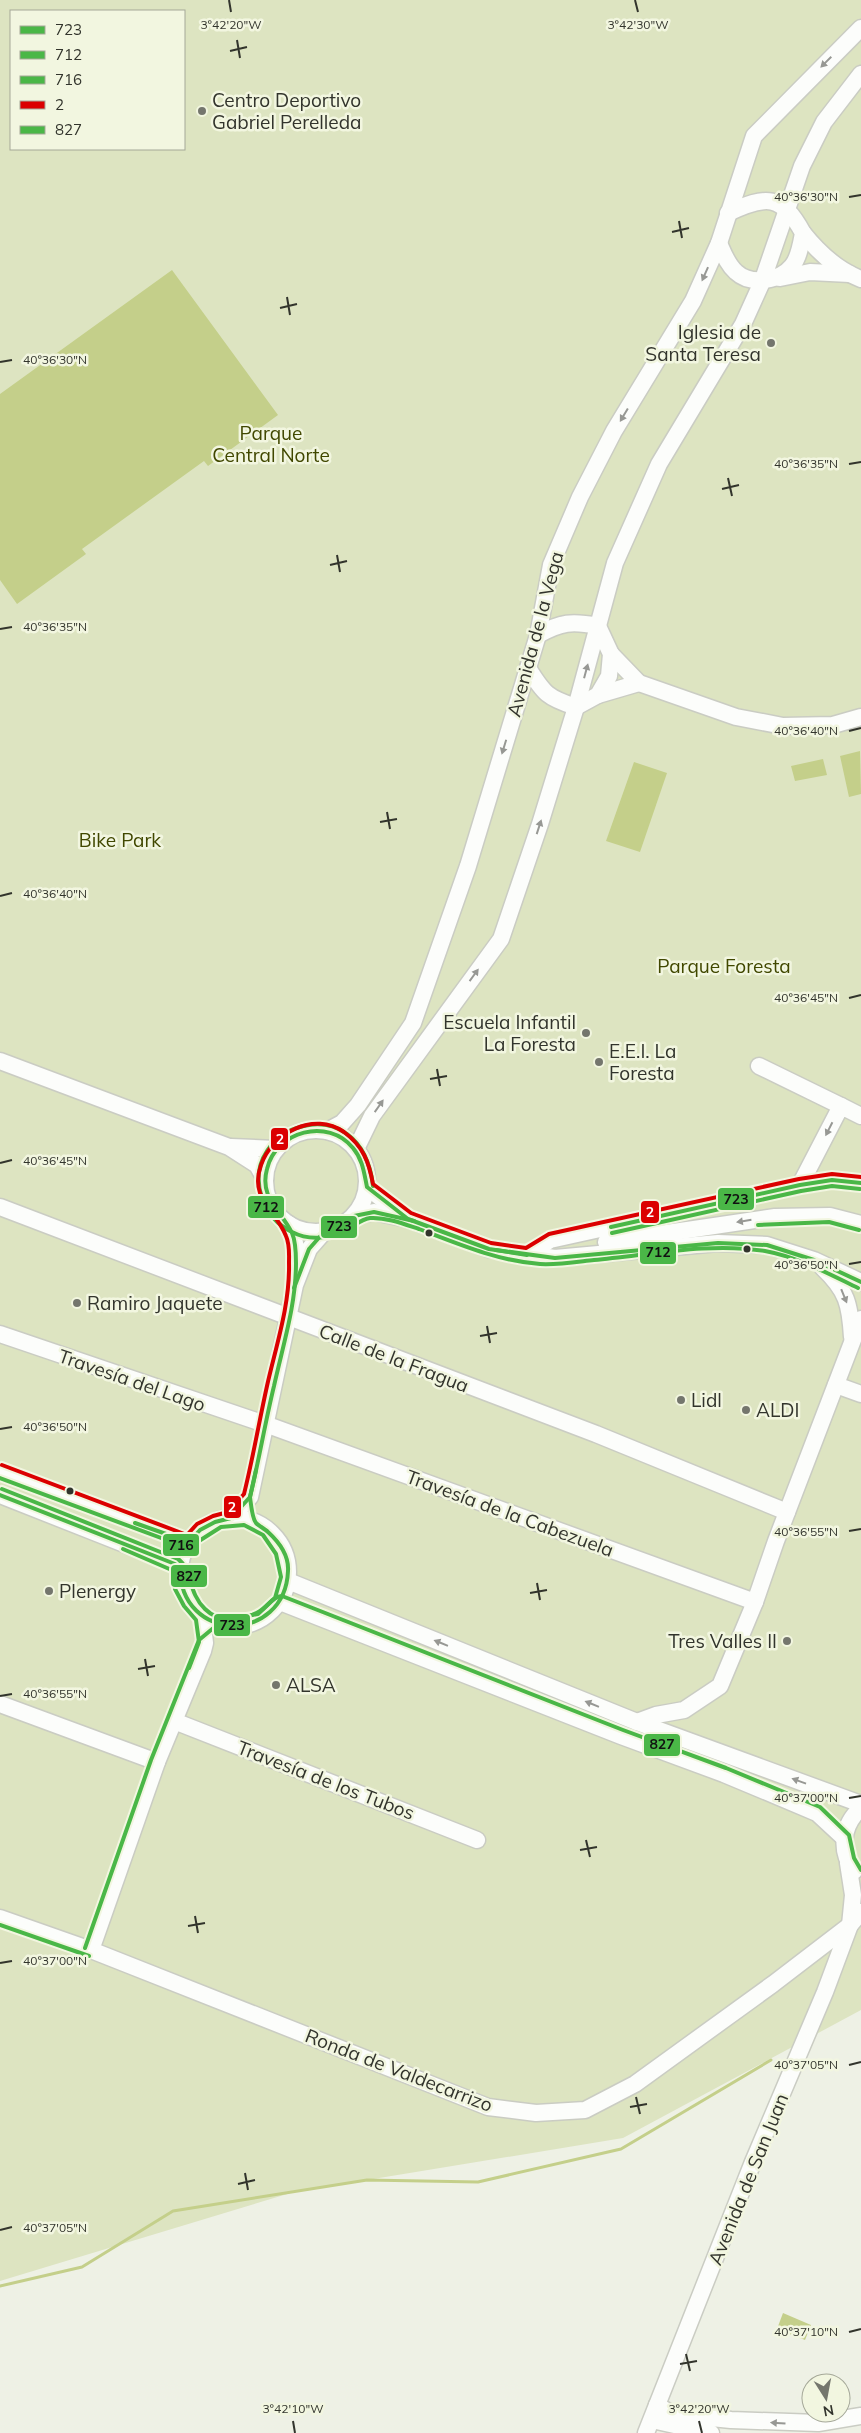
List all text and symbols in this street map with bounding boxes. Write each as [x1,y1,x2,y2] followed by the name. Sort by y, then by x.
[10,10,185,150] legend
[200,17,262,32] text: 3°42'20"W
[607,17,669,32] text: 3°42'30"W
[55,20,82,39] text: 723
[55,45,82,64] text: 712
[820,56,832,68] one-way arrow
[55,70,82,89] text: 716
[212,88,362,134] place label: Centro Deportivo Gabriel Perelleda
[55,95,64,114] text: 2
[196,105,208,117] marker: Centro Deportivo Gabriel Perelleda
[55,120,82,139] text: 827
[774,189,838,204] text: 40°36'30"N
[700,267,708,281] one-way arrow
[645,320,761,366] place label: Iglesia de Santa Teresa
[765,337,777,349] marker: Iglesia de Santa Teresa
[23,352,87,367] text: 40°36'30"N
[620,409,629,422] one-way arrow
[212,421,330,467] park label: Parque Central Norte
[774,456,838,471] text: 40°36'35"N
[501,549,569,719] street label: Avenida de la Vega
[23,619,87,634] text: 40°36'35"N
[582,664,590,679] one-way arrow
[774,723,838,738] text: 40°36'40"N
[500,739,508,754] one-way arrow
[535,819,543,834] one-way arrow
[79,828,161,852] park label: Bike Park
[23,886,87,901] text: 40°36'40"N
[657,954,791,978] park label: Parque Foresta
[469,968,479,981] one-way arrow
[774,990,838,1005] text: 40°36'45"N
[443,1010,576,1056] place label: Escuela Infantil La Foresta
[580,1027,592,1039] marker: Escuela Infantil La Foresta
[609,1039,676,1085] place label: E.E.I. La Foresta
[593,1056,605,1068] marker: E.E.I. La Foresta
[374,1100,384,1113] one-way arrow
[825,1122,833,1136] one-way arrow
[270,1127,289,1151] line badge: 2
[276,1130,284,1148] text: 2
[23,1153,87,1168] text: 40°36'45"N
[717,1187,755,1211] line badge: 723
[723,1190,749,1208] text: 723
[247,1195,285,1219] line badge: 712
[253,1198,279,1216] text: 712
[640,1200,660,1224] line badge: 2
[646,1203,654,1221] text: 2
[320,1215,358,1239] line badge: 723
[326,1217,352,1235] text: 723
[735,1218,751,1226] one-way arrow
[424,1228,434,1238] unlabelled marker
[639,1241,677,1265] line badge: 712
[645,1243,671,1261] text: 712
[742,1244,752,1254] unlabelled marker
[774,1257,838,1272] text: 40°36'50"N
[841,1288,848,1303] one-way arrow
[87,1291,223,1315] place label: Ramiro Jaquete
[71,1297,83,1309] marker: Ramiro Jaquete
[316,1318,472,1398] street label: Calle de la Fragua
[55,1344,209,1416] street label: Travesía del Lago
[691,1388,722,1412] place label: Lidl
[675,1394,687,1406] marker: Lidl
[756,1398,799,1422] place label: ALDI
[740,1404,752,1416] marker: ALDI
[23,1419,87,1434] text: 40°36'50"N
[403,1464,617,1562] street label: Travesía de la Cabezuela
[65,1486,75,1496] unlabelled marker
[223,1495,242,1519] line badge: 2
[228,1498,236,1516] text: 2
[774,1524,838,1539] text: 40°36'55"N
[162,1533,200,1557] line badge: 716
[168,1536,194,1554] text: 716
[170,1564,208,1588] line badge: 827
[176,1567,202,1585] text: 827
[59,1579,136,1603] place label: Plenergy
[43,1585,55,1597] marker: Plenergy
[213,1613,251,1637] line badge: 723
[219,1616,245,1634] text: 723
[668,1629,777,1653] place label: Tres Valles II
[781,1635,793,1647] marker: Tres Valles II
[433,1639,448,1647] one-way arrow
[286,1673,336,1697] place label: ALSA
[270,1679,282,1691] marker: ALSA
[23,1686,87,1701] text: 40°36'55"N
[584,1700,599,1708] one-way arrow
[643,1733,681,1757] line badge: 827
[234,1735,418,1825] street label: Travesía de los Tubos
[649,1735,675,1753] text: 827
[792,1776,806,1784] one-way arrow
[774,1790,838,1805] text: 40°37'00"N
[23,1953,87,1968] text: 40°37'00"N
[302,2023,496,2117] street label: Ronda de Valdecarrizo
[774,2057,838,2072] text: 40°37'05"N
[703,2090,793,2268] street label: Avenida de San Juan
[23,2220,87,2235] text: 40°37'05"N
[774,2324,838,2339] text: 40°37'10"N
[801,2373,851,2423] north arrow
[262,2401,324,2416] text: 3°42'10"W
[668,2401,730,2416] text: 3°42'20"W
[822,2401,835,2421] text: N
[770,2418,786,2426] one-way arrow

